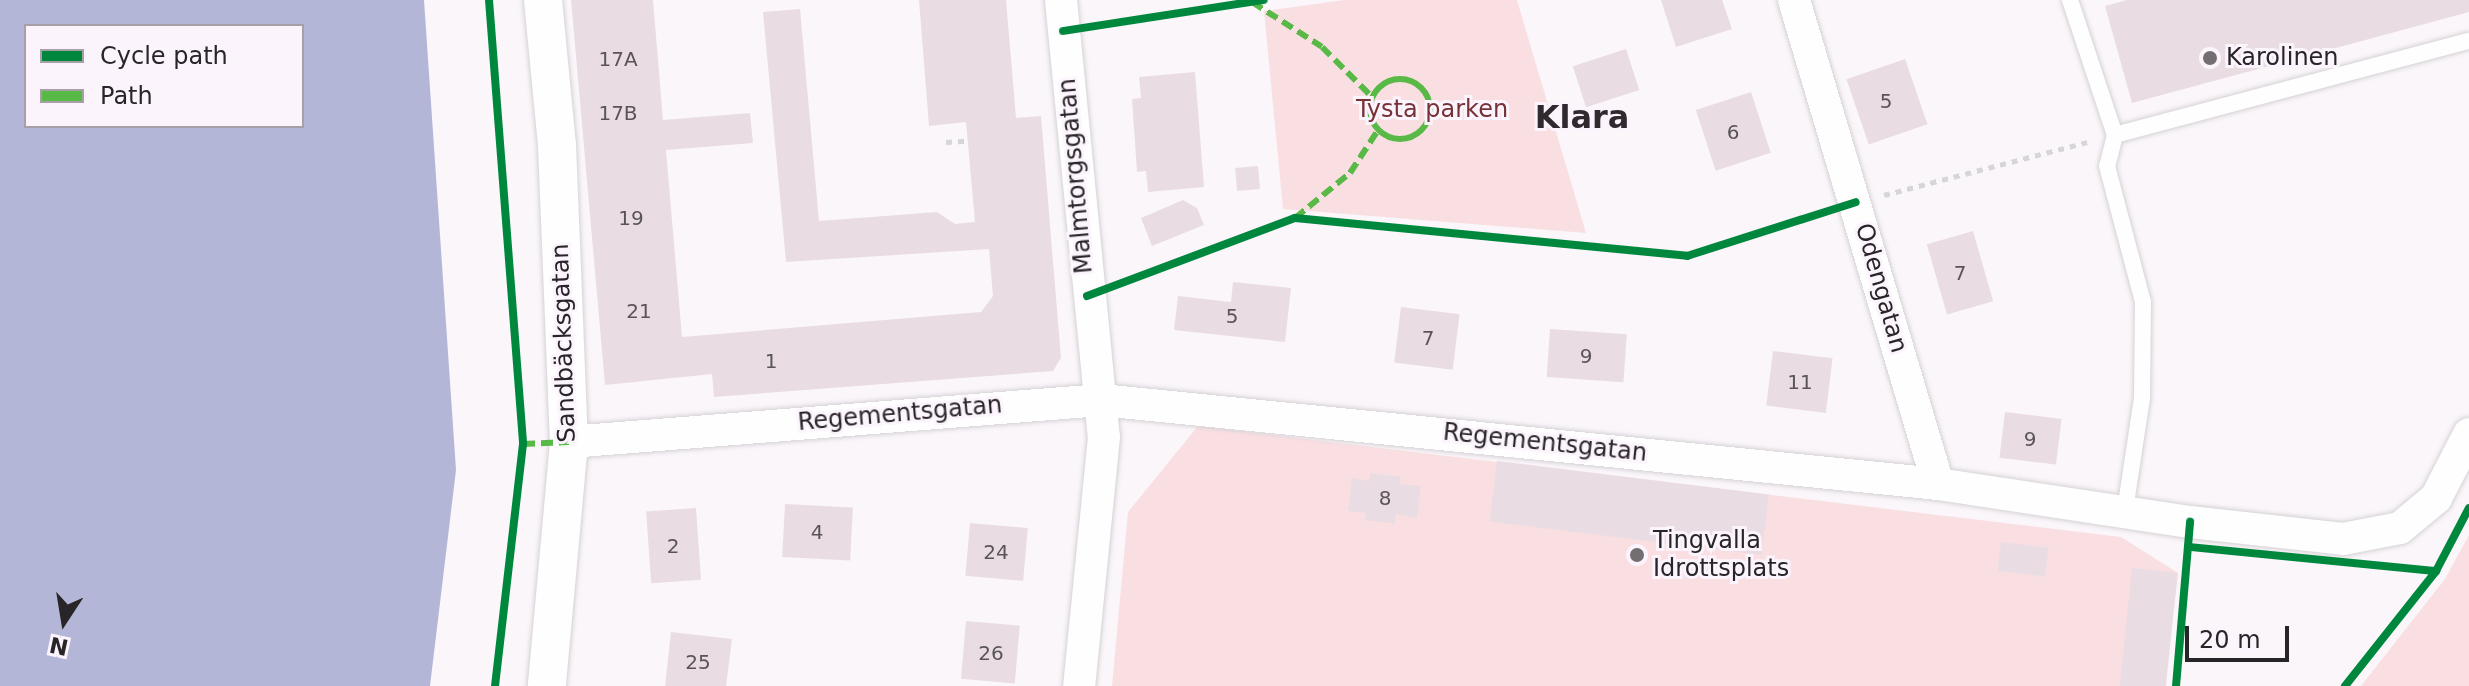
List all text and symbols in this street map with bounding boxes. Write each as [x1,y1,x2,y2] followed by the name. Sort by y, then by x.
[24,24,304,128] legend
[100,42,228,70] text: Cycle path
[2226,44,2339,72] place label: Karolinen
[598,47,638,71] house number: 17A
[2201,49,2219,67] marker: Karolinen
[1053,77,1099,275] street label: Malmtorgsgatan
[100,82,153,110] text: Path
[1880,89,1892,113] house number: 5
[1356,96,1508,124] park label: Tysta parken
[1535,98,1629,136] district label: Klara
[598,101,638,125] house number: 17B
[1727,120,1739,144] house number: 6
[618,206,644,230] house number: 19
[1849,220,1913,356] street label: Odengatan
[546,243,582,443] street label: Sandbäcksgatan
[1954,261,1966,285] house number: 7
[626,299,652,323] house number: 21
[1226,304,1238,328] house number: 5
[1422,326,1434,350] house number: 7
[1580,344,1592,368] house number: 9
[765,349,777,373] house number: 1
[1787,370,1813,394] house number: 11
[797,391,1003,437] street label: Regementsgatan
[1442,418,1648,468] street label: Regementsgatan
[2024,427,2036,451] house number: 9
[1379,486,1391,510] house number: 8
[811,520,823,544] house number: 4
[1653,527,1789,583] place label: Tingvalla Idrottsplats
[667,534,679,558] house number: 2
[983,540,1009,564] house number: 24
[1628,546,1646,564] marker: Tingvalla Idrottsplats
[24,582,104,662] north arrow
[2189,610,2293,660] scale bar
[2199,626,2261,654] text: 20 m
[47,632,71,660] text: N
[978,641,1004,665] house number: 26
[685,650,711,674] house number: 25

